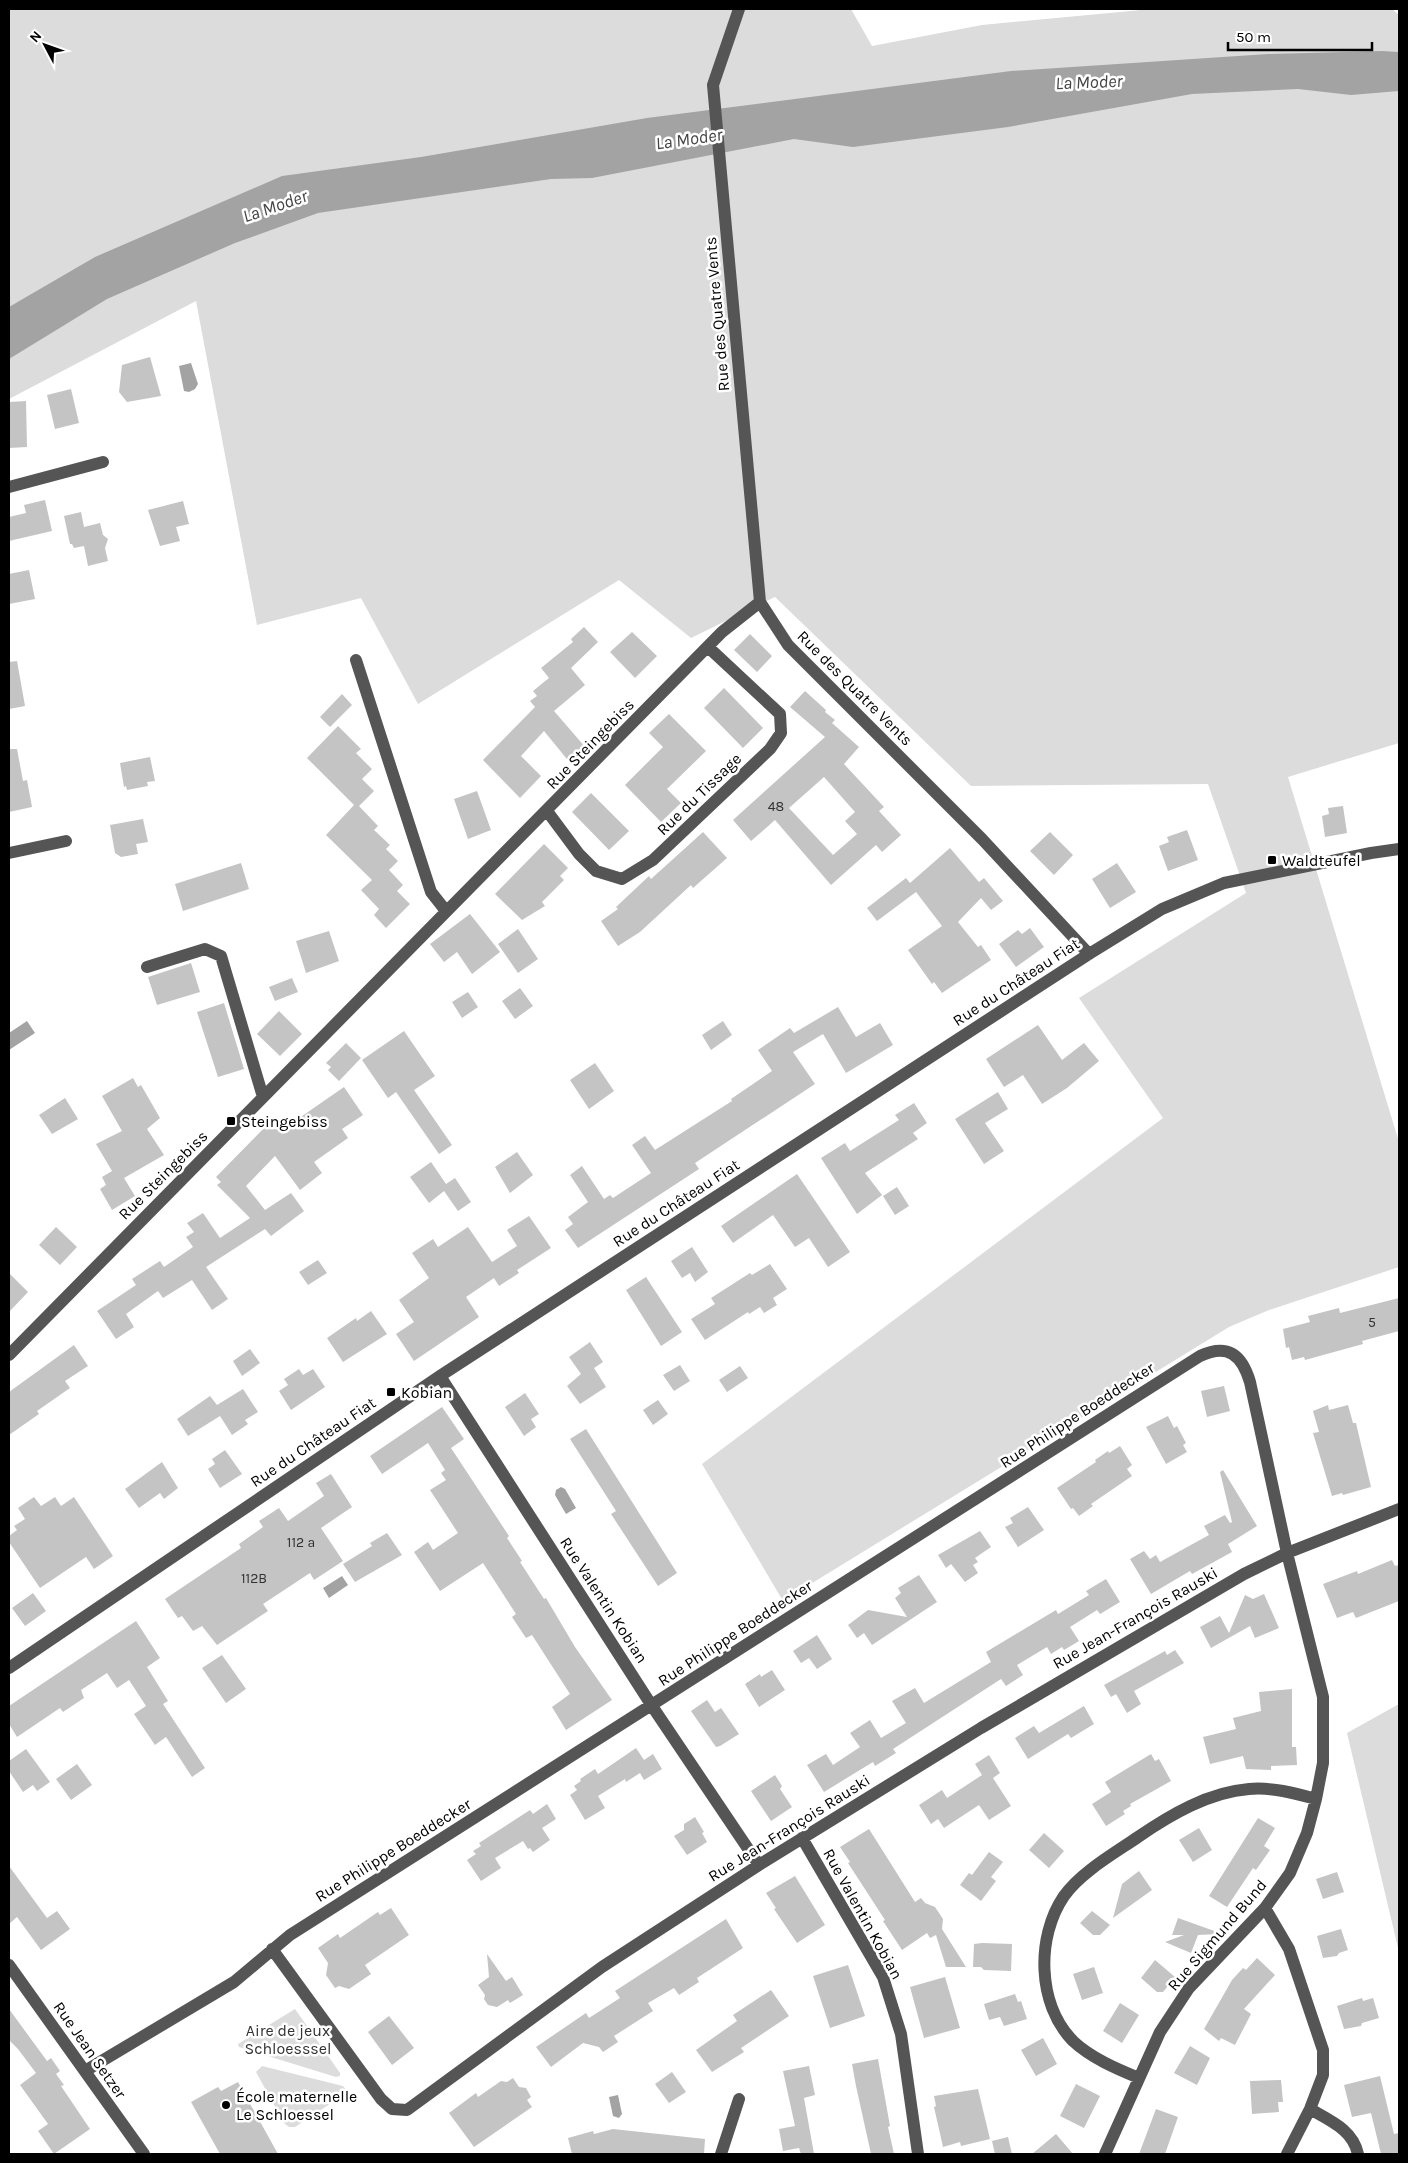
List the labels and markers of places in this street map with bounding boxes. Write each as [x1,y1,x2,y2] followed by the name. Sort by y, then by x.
[1282,851,1361,870] place label: Waldteufel
[1266,854,1278,866] marker: Waldteufel
[241,1112,328,1131] place label: Steingebiss
[225,1115,237,1127] marker: Steingebiss
[401,1383,452,1402] place label: Kobian
[385,1386,397,1398] marker: Kobian
[236,2087,357,2124] place label: École maternelle Le Schloessel
[220,2099,232,2111] marker: École maternelle Le Schloessel

